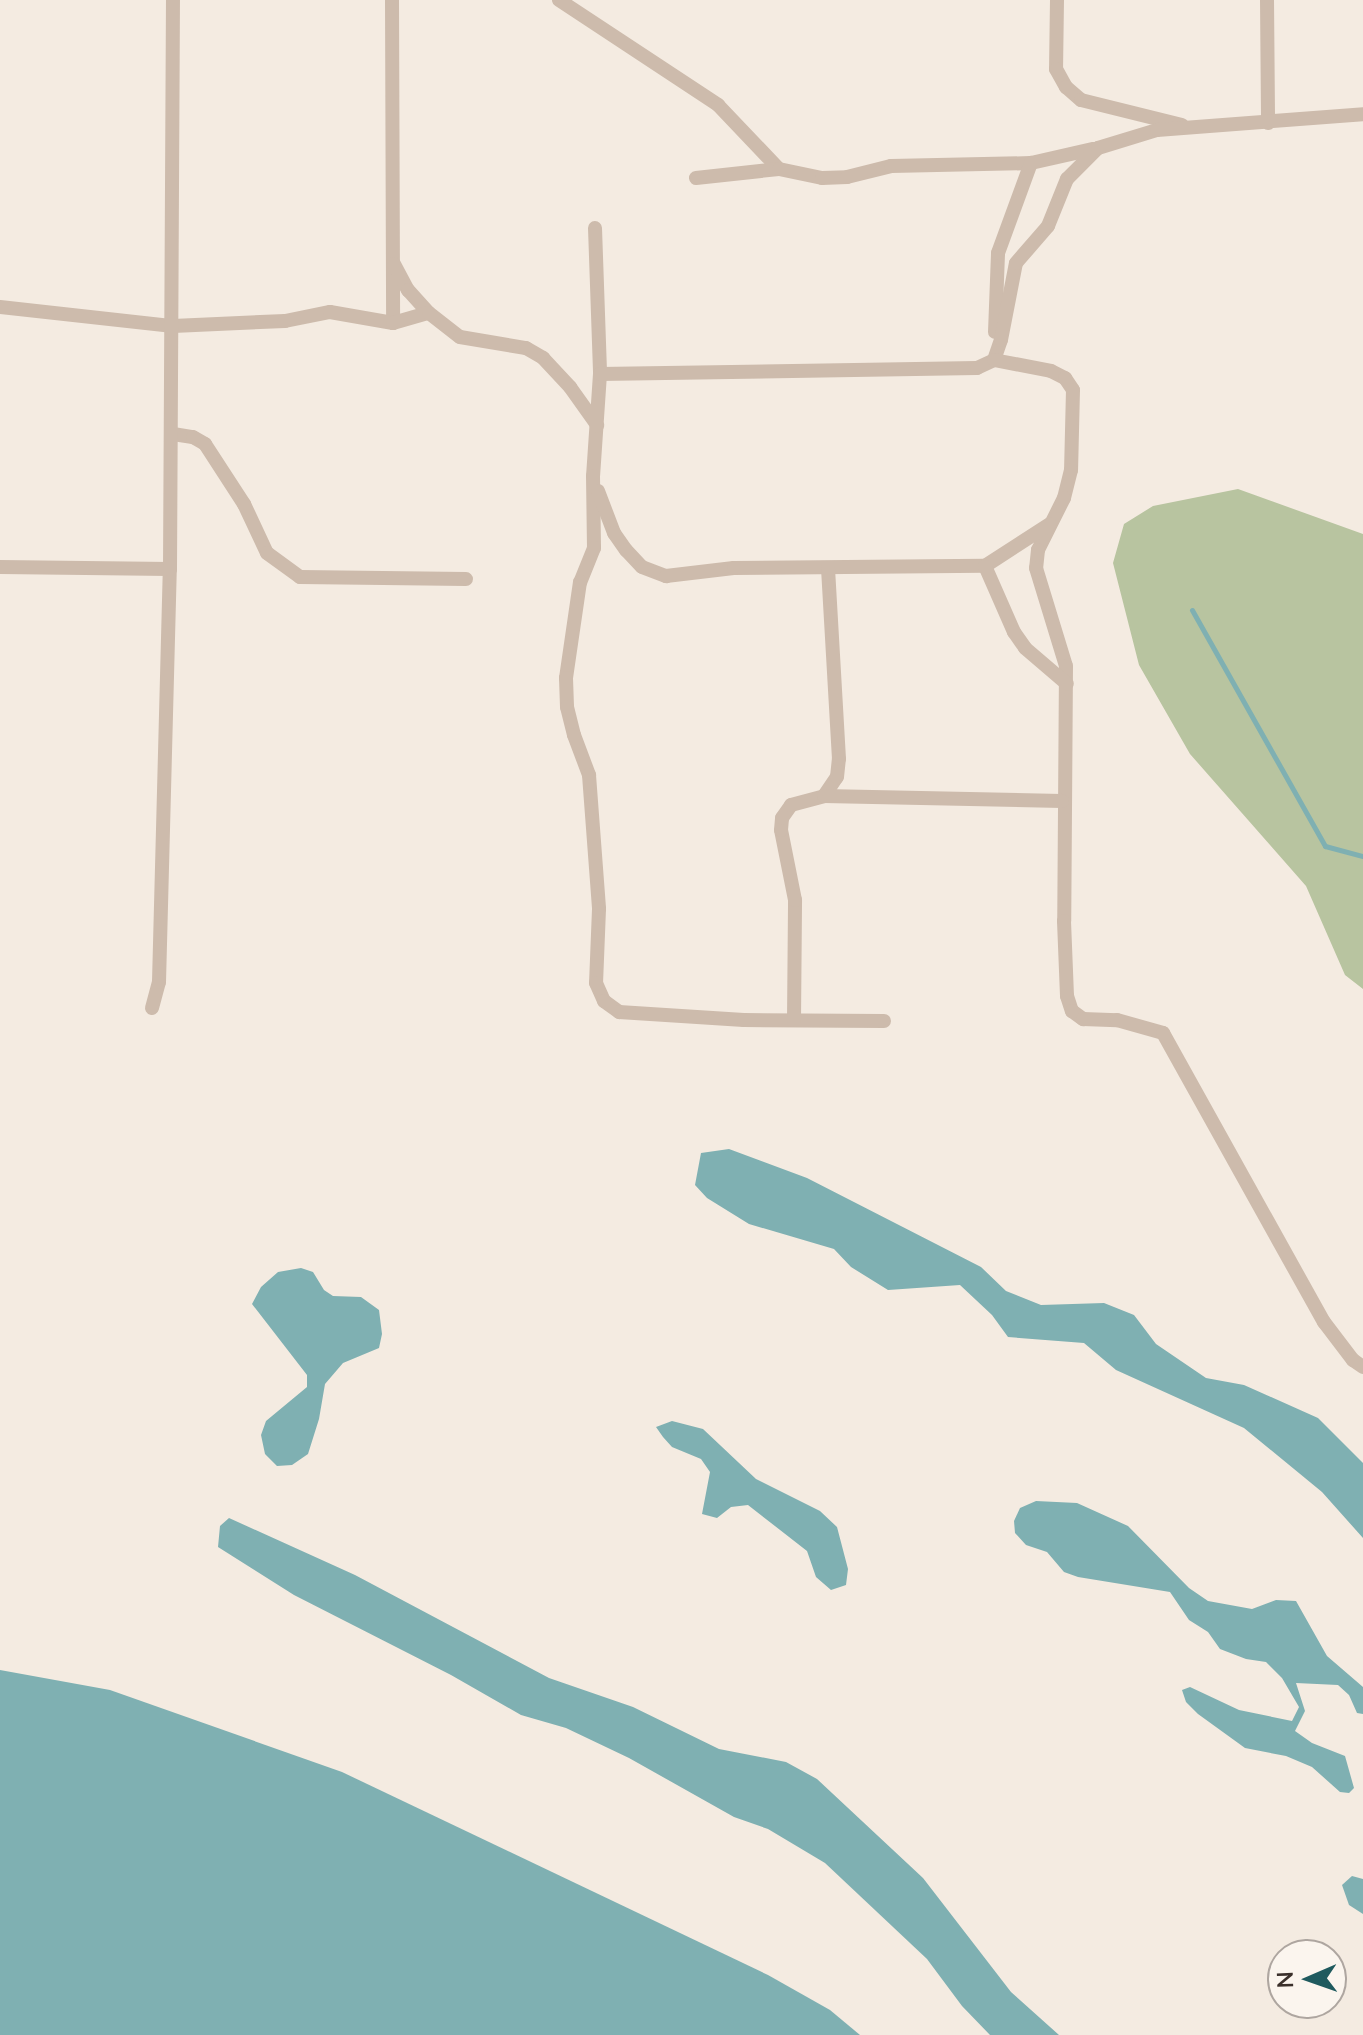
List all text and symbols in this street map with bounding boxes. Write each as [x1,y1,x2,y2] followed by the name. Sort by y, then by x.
[1267,1939,1347,2019] north arrow
[1271,1971,1298,1989] text: N

